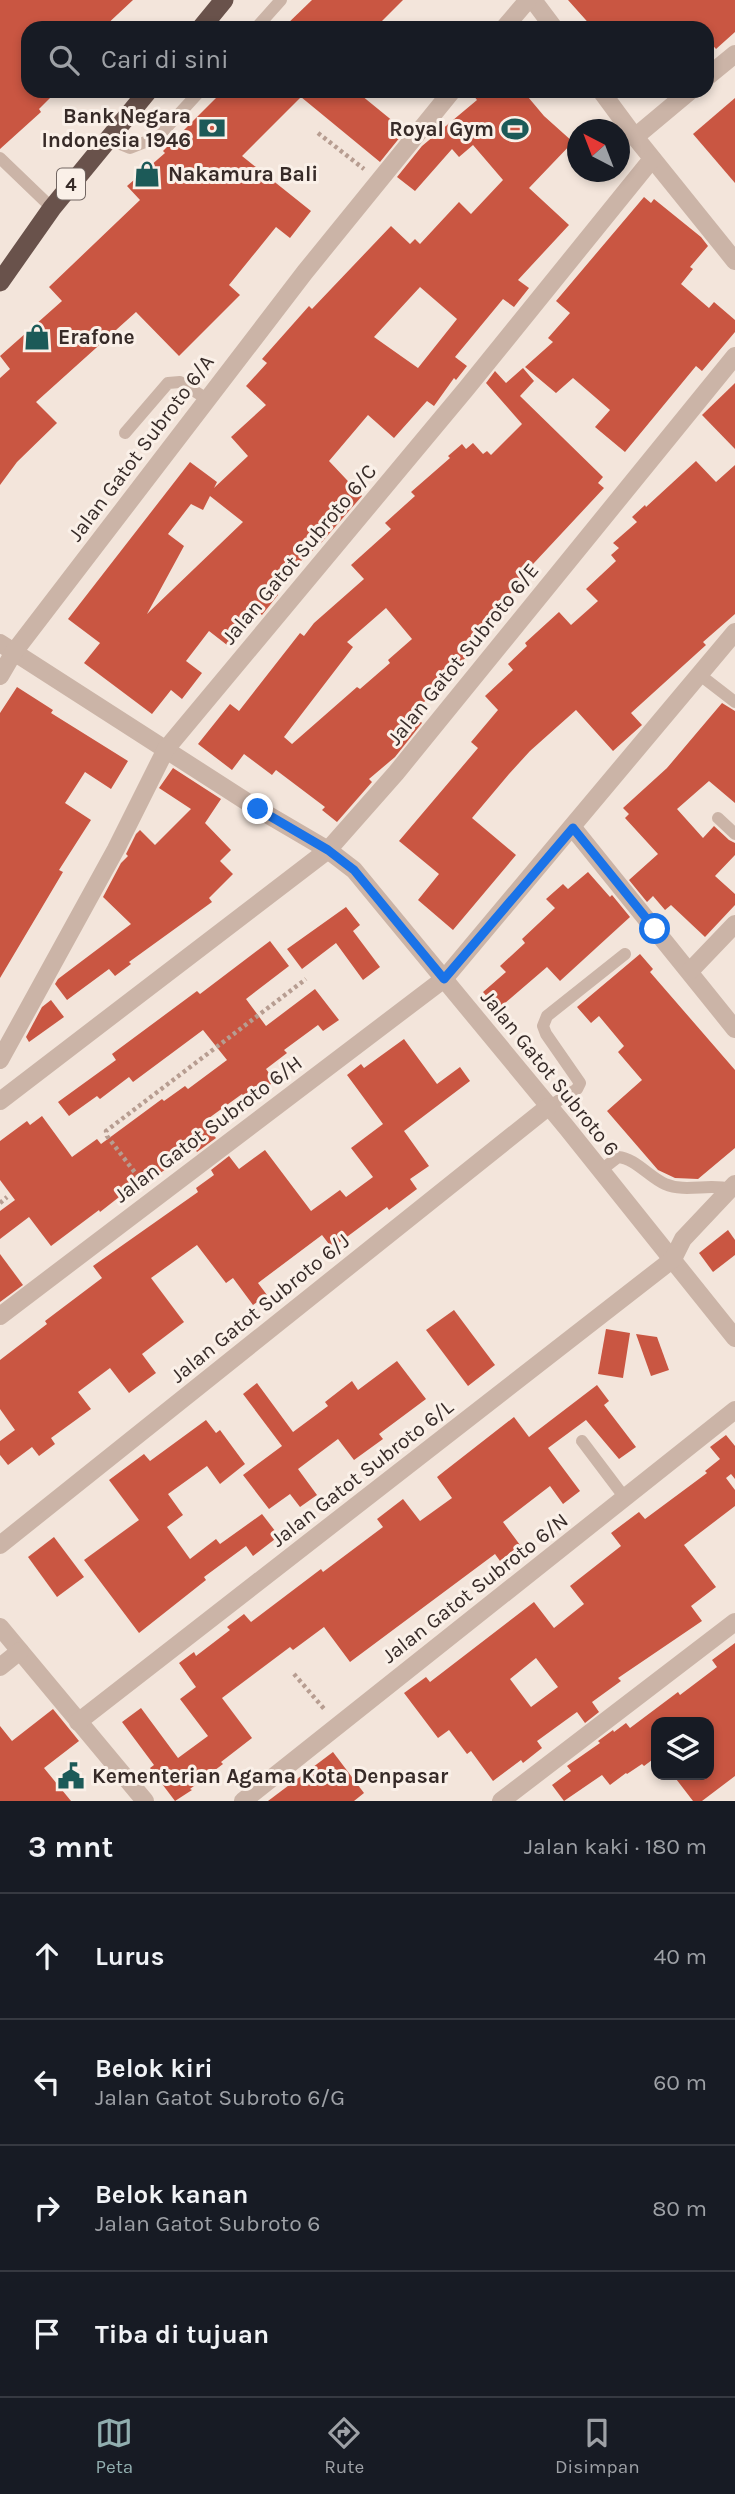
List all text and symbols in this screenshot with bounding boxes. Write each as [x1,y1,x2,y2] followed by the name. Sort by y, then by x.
[21,21,714,98] search box
[45,41,83,79] icon: search
[101,44,229,75] text: Cari di sini
[41,104,191,152] place label: Bank Negara Indonesia 1946
[197,113,227,143] bank icon: Bank Negara Indonesia 1946
[500,114,530,144] sports icon: Royal Gym
[389,117,494,141] place label: Royal Gym
[567,119,630,182] north arrow
[132,159,162,189] shop icon: Nakamura Bali
[168,162,318,186] place label: Nakamura Bali
[57,168,85,200] road number: 4
[22,322,52,352] shop icon: Erafone
[58,325,135,349] place label: Erafone
[63,350,219,546] street label: Jalan Gatot Subroto 6/A
[217,459,381,649] street label: Jalan Gatot Subroto 6/C
[382,558,544,750] street label: Jalan Gatot Subroto 6/E
[242,793,273,824] route end
[639,913,670,944] route start
[476,985,624,1161] street label: Jalan Gatot Subroto 6
[109,1051,307,1207] street label: Jalan Gatot Subroto 6/H
[166,1228,354,1388] street label: Jalan Gatot Subroto 6/J
[266,1394,458,1552] street label: Jalan Gatot Subroto 6/L
[377,1508,573,1668] street label: Jalan Gatot Subroto 6/N
[651,1717,714,1780] map controls
[651,1717,714,1780] button: layers
[56,1761,86,1791] public building icon: Kementerian Agama Kota Denpasar
[92,1764,449,1788] place label: Kementerian Agama Kota Denpasar
[28,1829,113,1865] text: 3 mnt
[524,1833,707,1860] text: Jalan kaki · 180 m
[28,1937,66,1975] icon: ahead
[95,1941,164,1972] text: Lurus
[654,1943,707,1970] text: 40 m
[95,2053,213,2084] text: Belok kiri
[28,2063,66,2101] icon: left
[653,2069,707,2096] text: 60 m
[95,2084,345,2111] text: Jalan Gatot Subroto 6/G
[95,2179,248,2210] text: Belok kanan
[28,2189,66,2227] icon: right
[652,2195,707,2222] text: 80 m
[95,2210,320,2237] text: Jalan Gatot Subroto 6
[28,2315,66,2353] icon: arrive
[95,2319,269,2350] text: Tiba di tujuan
[95,2414,133,2478] tab: Peta
[324,2414,364,2478] tab: Rute
[555,2414,640,2478] tab: Disimpan

